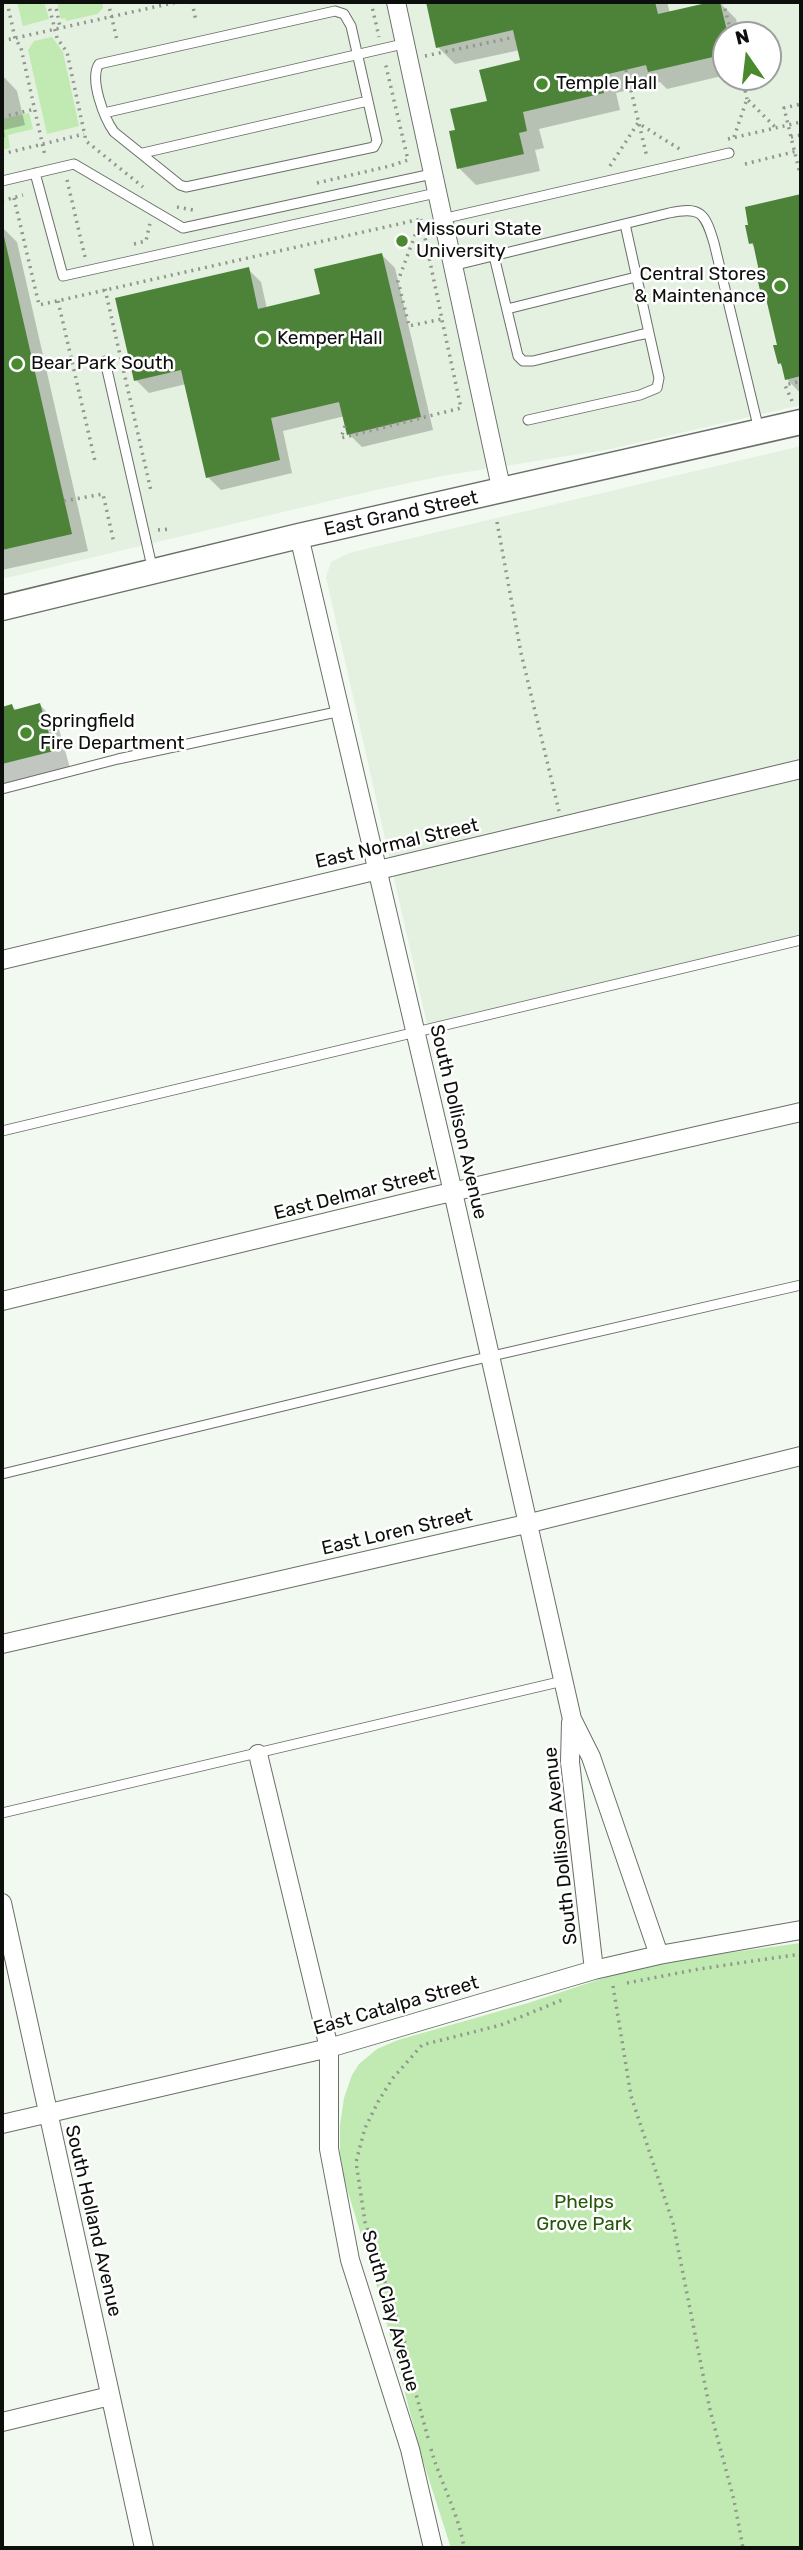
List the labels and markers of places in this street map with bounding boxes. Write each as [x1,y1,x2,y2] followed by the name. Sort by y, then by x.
[556,73,657,95] place label: Temple Hall
[534,76,550,92] marker: Temple Hall
[416,219,542,263] place label: Missouri State University
[394,233,410,249] marker: Missouri State University
[634,264,766,308] place label: Central Stores & Maintenance
[772,278,788,294] marker: Central Stores & Maintenance
[277,328,383,350] place label: Kemper Hall
[255,331,271,347] marker: Kemper Hall
[31,353,174,375] place label: Bear Park South
[9,356,25,372] marker: Bear Park South
[40,711,185,755] place label: Springfield Fire Department
[18,725,34,741] marker: Springfield Fire Department

